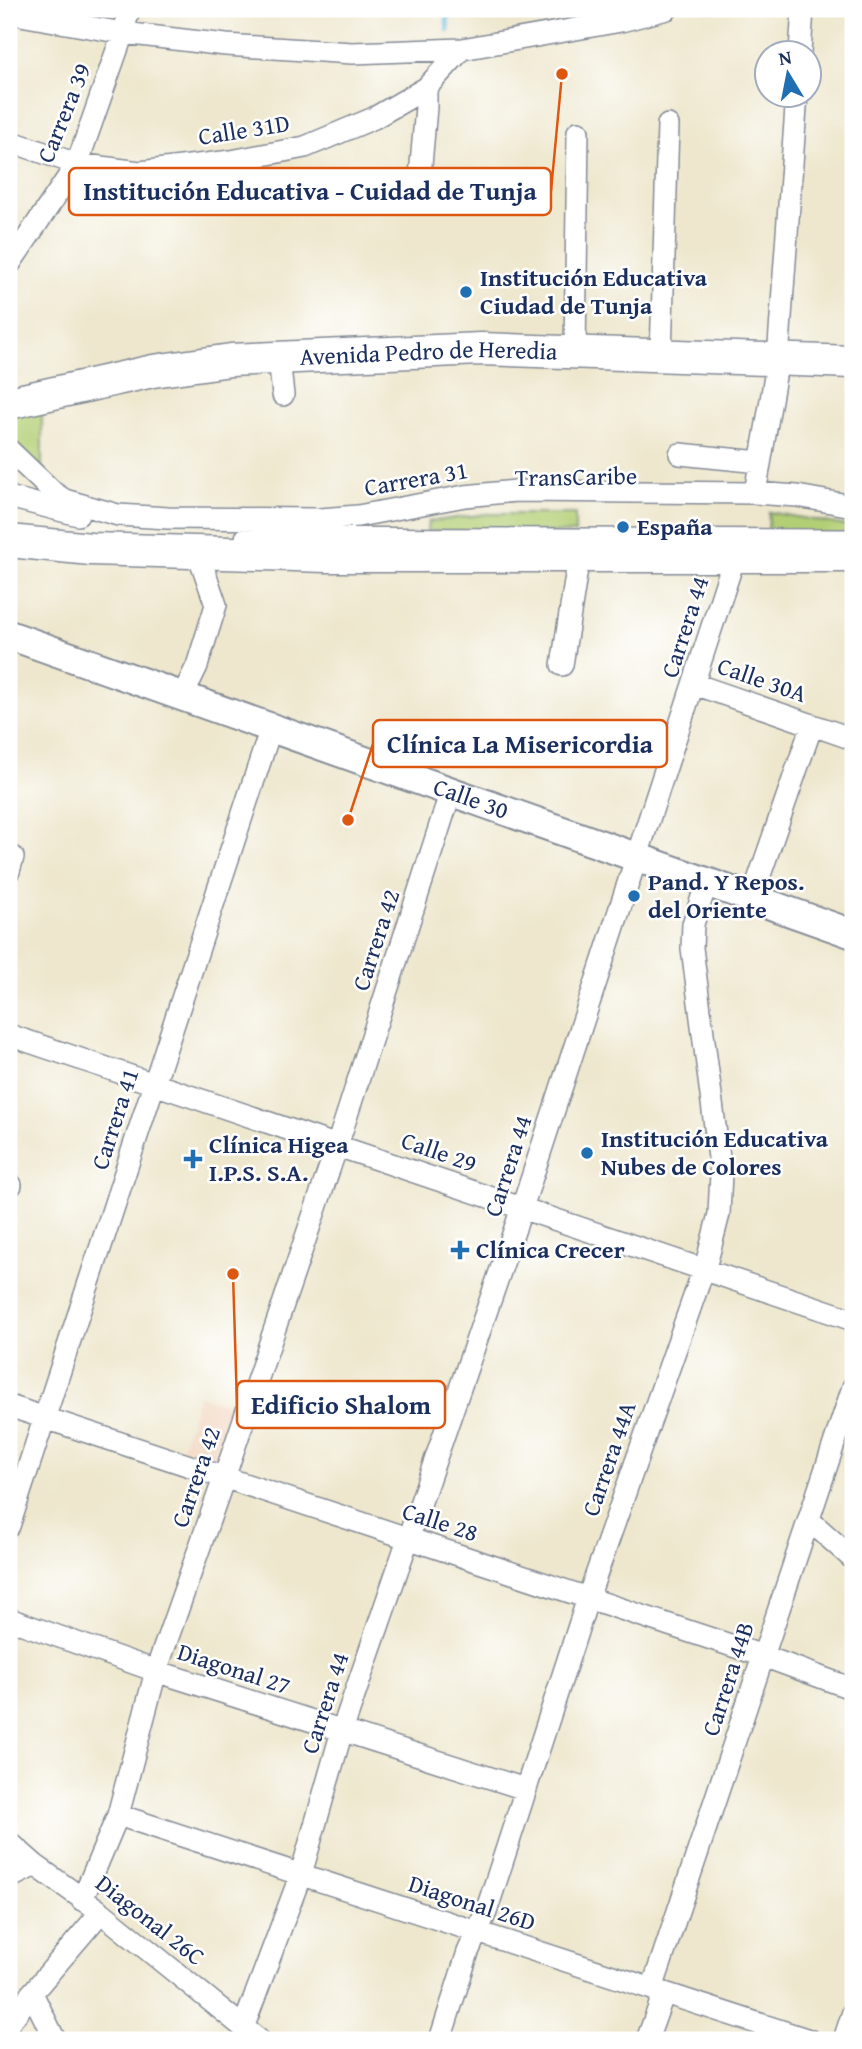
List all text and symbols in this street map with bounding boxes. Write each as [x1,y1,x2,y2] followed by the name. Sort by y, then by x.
[754,38,824,108] north arrow
[776,42,794,72] text: N
[28,58,99,168] street label: Carrera 39
[196,105,292,154] street label: Calle 31D
[69,168,551,215] callout: Institución Educativa - Cuidad de Tunja
[83,171,537,210] text: Institución Educativa - Cuidad de Tunja
[480,260,708,323] place label: Institución Educativa Ciudad de Tunja
[458,284,474,300] marker: Institución Educativa Ciudad de Tunja
[299,331,559,374] street label: Avenida Pedro de Heredia
[361,452,470,505] street label: Carrera 31
[515,458,637,495] street label: TransCaribe
[637,509,713,544] place label: España
[615,519,631,535] marker: España
[652,572,717,682] street label: Carrera 44
[713,648,812,711] street label: Calle 30A
[373,720,667,767] callout: Clínica La Misericordia
[387,724,654,763] text: Clínica La Misericordia
[429,769,513,828] street label: Calle 30
[648,864,805,927] place label: Pand. Y Repos. del Oriente
[343,885,408,995] street label: Carrera 42
[626,888,642,904] marker: Pand. Y Repos. del Oriente
[82,1064,147,1174] street label: Carrera 41
[475,1111,540,1221] street label: Carrera 44
[601,1121,829,1184] place label: Institución Educativa Nubes de Colores
[397,1122,482,1181] street label: Calle 29
[209,1127,349,1190] place label: Clínica Higea I.P.S. S.A.
[579,1145,595,1161] marker: Institución Educativa Nubes de Colores
[183,1149,203,1169] marker: Clínica Higea I.P.S. S.A.
[476,1232,625,1267] place label: Clínica Crecer
[450,1240,470,1260] marker: Clínica Crecer
[237,1381,445,1428] callout: Edificio Shalom
[251,1385,432,1424] text: Edificio Shalom
[573,1396,645,1521] street label: Carrera 44A
[162,1422,229,1532] street label: Carrera 42
[398,1493,482,1550] street label: Calle 28
[693,1617,762,1740] street label: Carrera 44B
[173,1634,295,1703] street label: Diagonal 27
[292,1648,357,1758] street label: Carrera 44
[88,1866,212,1973] street label: Diagonal 26C
[404,1866,540,1939] street label: Diagonal 26D

